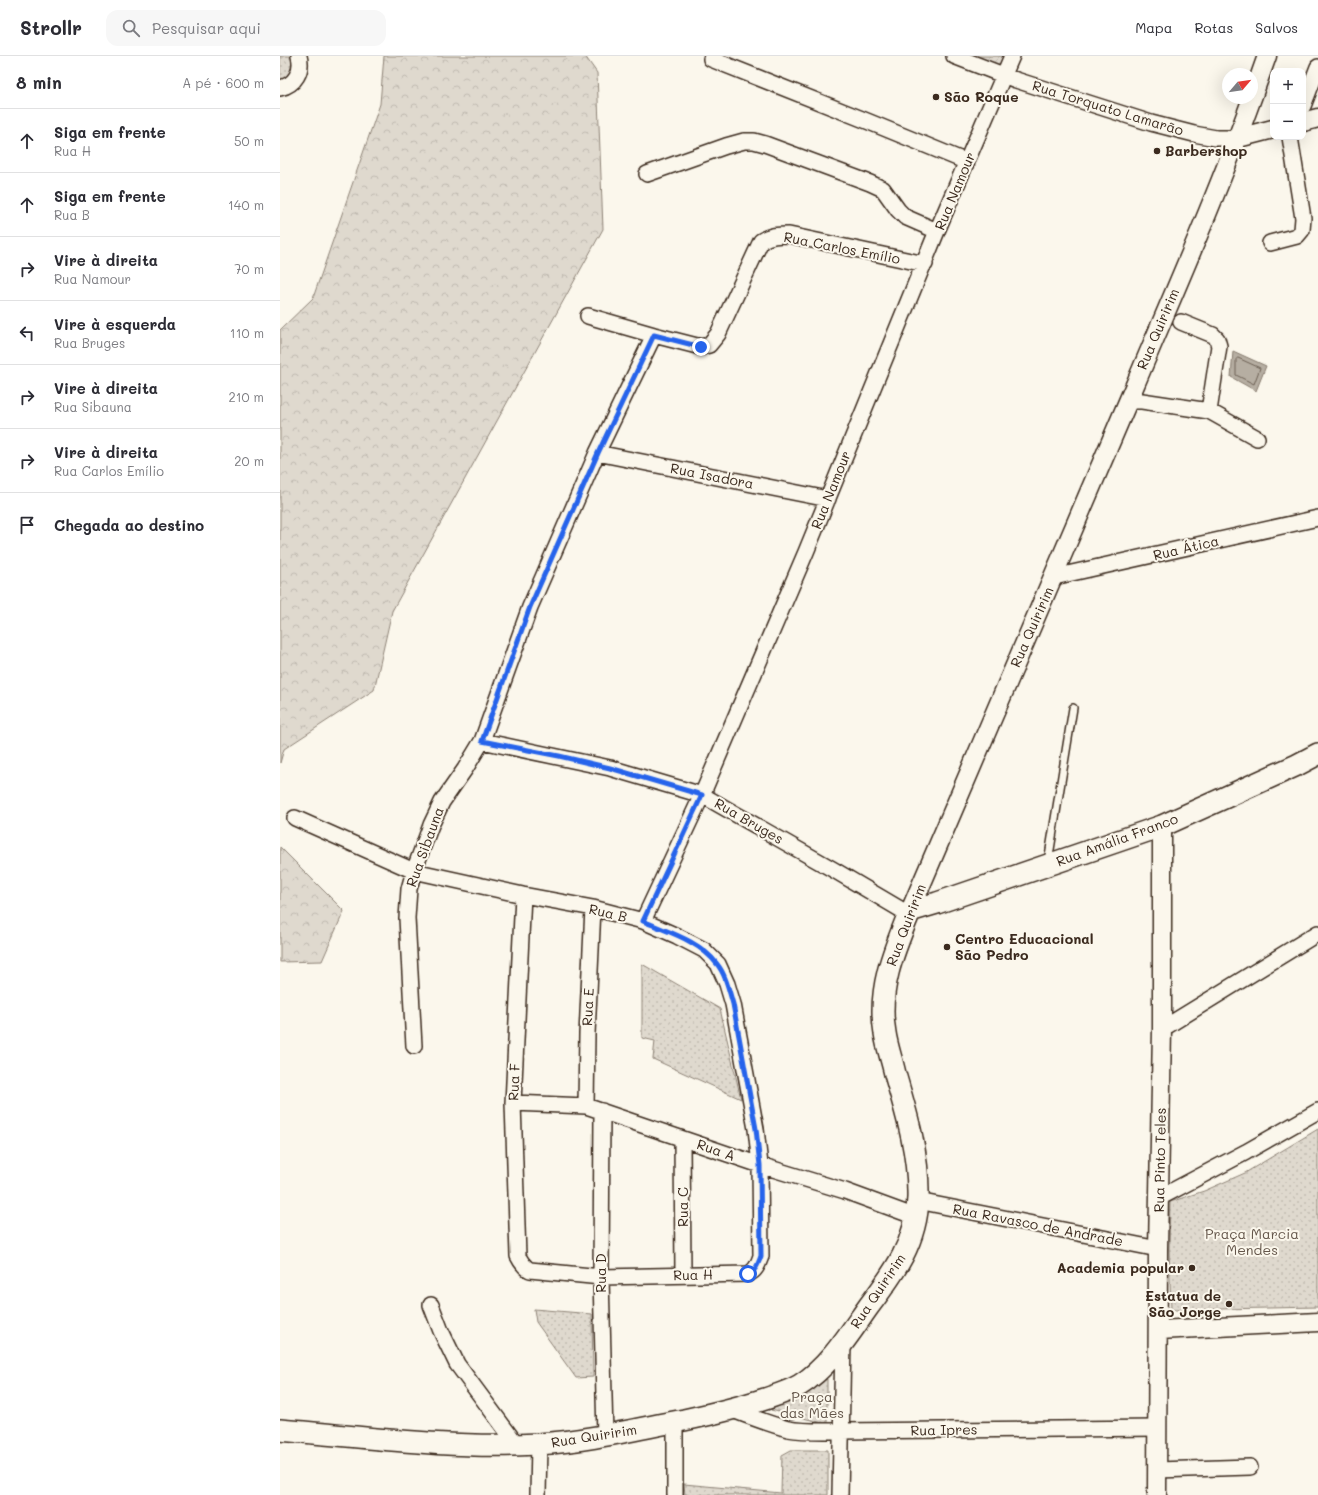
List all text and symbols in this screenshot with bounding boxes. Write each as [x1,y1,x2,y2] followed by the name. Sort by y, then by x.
[106,10,386,46] search box
[20,15,82,40] text: Strollr
[120,17,142,39] icon: search
[152,18,261,38] text: Pesquisar aqui
[1135,18,1172,37] text: Mapa
[1194,18,1233,37] text: Rotas
[1255,18,1298,37] text: Salvos
[1222,68,1258,104] north arrow
[1270,68,1306,140] map controls
[1270,68,1306,104] button: +
[16,71,62,93] text: 8 min
[182,74,264,91] text: A pé · 600 m
[1030,75,1186,140] street label: Rua Torquato Lamarão
[944,87,1018,106] place label: São Roque
[931,92,941,102] marker: São Roque
[1270,104,1306,140] button: −
[54,122,166,142] text: Siga em frente
[16,130,38,152] icon: ahead
[234,132,264,149] text: 50 m
[1165,141,1248,160] place label: Barbershop
[54,142,91,159] text: Rua H
[1152,146,1162,156] marker: Barbershop
[930,149,980,233] street label: Rua Namour
[54,186,166,206] text: Siga em frente
[16,194,38,216] icon: ahead
[228,196,264,213] text: 140 m
[54,206,90,223] text: Rua B
[782,227,902,268] street label: Rua Carlos Emílio
[54,250,158,270] text: Vire à direita
[16,258,38,280] icon: right
[234,260,264,277] text: 70 m
[54,270,131,287] text: Rua Namour
[1132,285,1183,372] street label: Rua Quiririm
[54,314,176,334] text: Vire à esquerda
[16,322,38,344] icon: left
[230,324,264,341] text: 110 m
[54,334,125,351] text: Rua Bruges
[692,338,710,356] route end
[54,378,158,398] text: Vire à direita
[16,386,38,408] icon: right
[228,388,264,405] text: 210 m
[54,398,132,415] text: Rua Sibauna
[54,442,158,462] text: Vire à direita
[806,448,855,532] street label: Rua Namour
[16,450,38,472] icon: right
[234,452,264,469] text: 20 m
[669,458,755,493] street label: Rua Isadora
[54,462,164,479] text: Rua Carlos Emílio
[16,514,38,536] icon: arrive
[54,515,204,535] text: Chegada ao destino
[1151,531,1221,564] street label: Rua Ática
[1005,583,1058,670] street label: Rua Quiririm
[711,793,787,848] street label: Rua Bruges
[401,804,448,889] street label: Rua Sibauna
[1053,809,1180,870] street label: Rua Amália Franco
[881,881,930,969] street label: Rua Quiririm
[587,899,629,926] street label: Rua B
[955,929,1094,964] place label: Centro Educacional São Pedro
[942,942,952,952] marker: Centro Educacional São Pedro
[577,988,598,1026] street label: Rua E
[503,1063,524,1101] street label: Rua F
[1149,1107,1170,1213] street label: Rua Pinto Teles
[694,1134,738,1165] street label: Rua A
[673,1187,692,1227] street label: Rua C
[951,1199,1125,1250] street label: Rua Ravasco de Andrade
[1205,1224,1299,1259] park label: Praça Marcia Mendes
[846,1250,910,1332] street label: Rua Quiririm
[591,1253,610,1293] street label: Rua D
[1057,1258,1184,1277] place label: Academia popular
[1187,1263,1197,1273] marker: Academia popular
[673,1265,713,1284] street label: Rua H
[739,1265,757,1283] route start
[1145,1286,1221,1321] place label: Estatua de São Jorge
[1224,1299,1234,1309] marker: Estatua de São Jorge
[780,1387,844,1422] park label: Praça das Mães
[550,1419,638,1452] street label: Rua Quiririm
[910,1419,978,1440] street label: Rua Ipres

